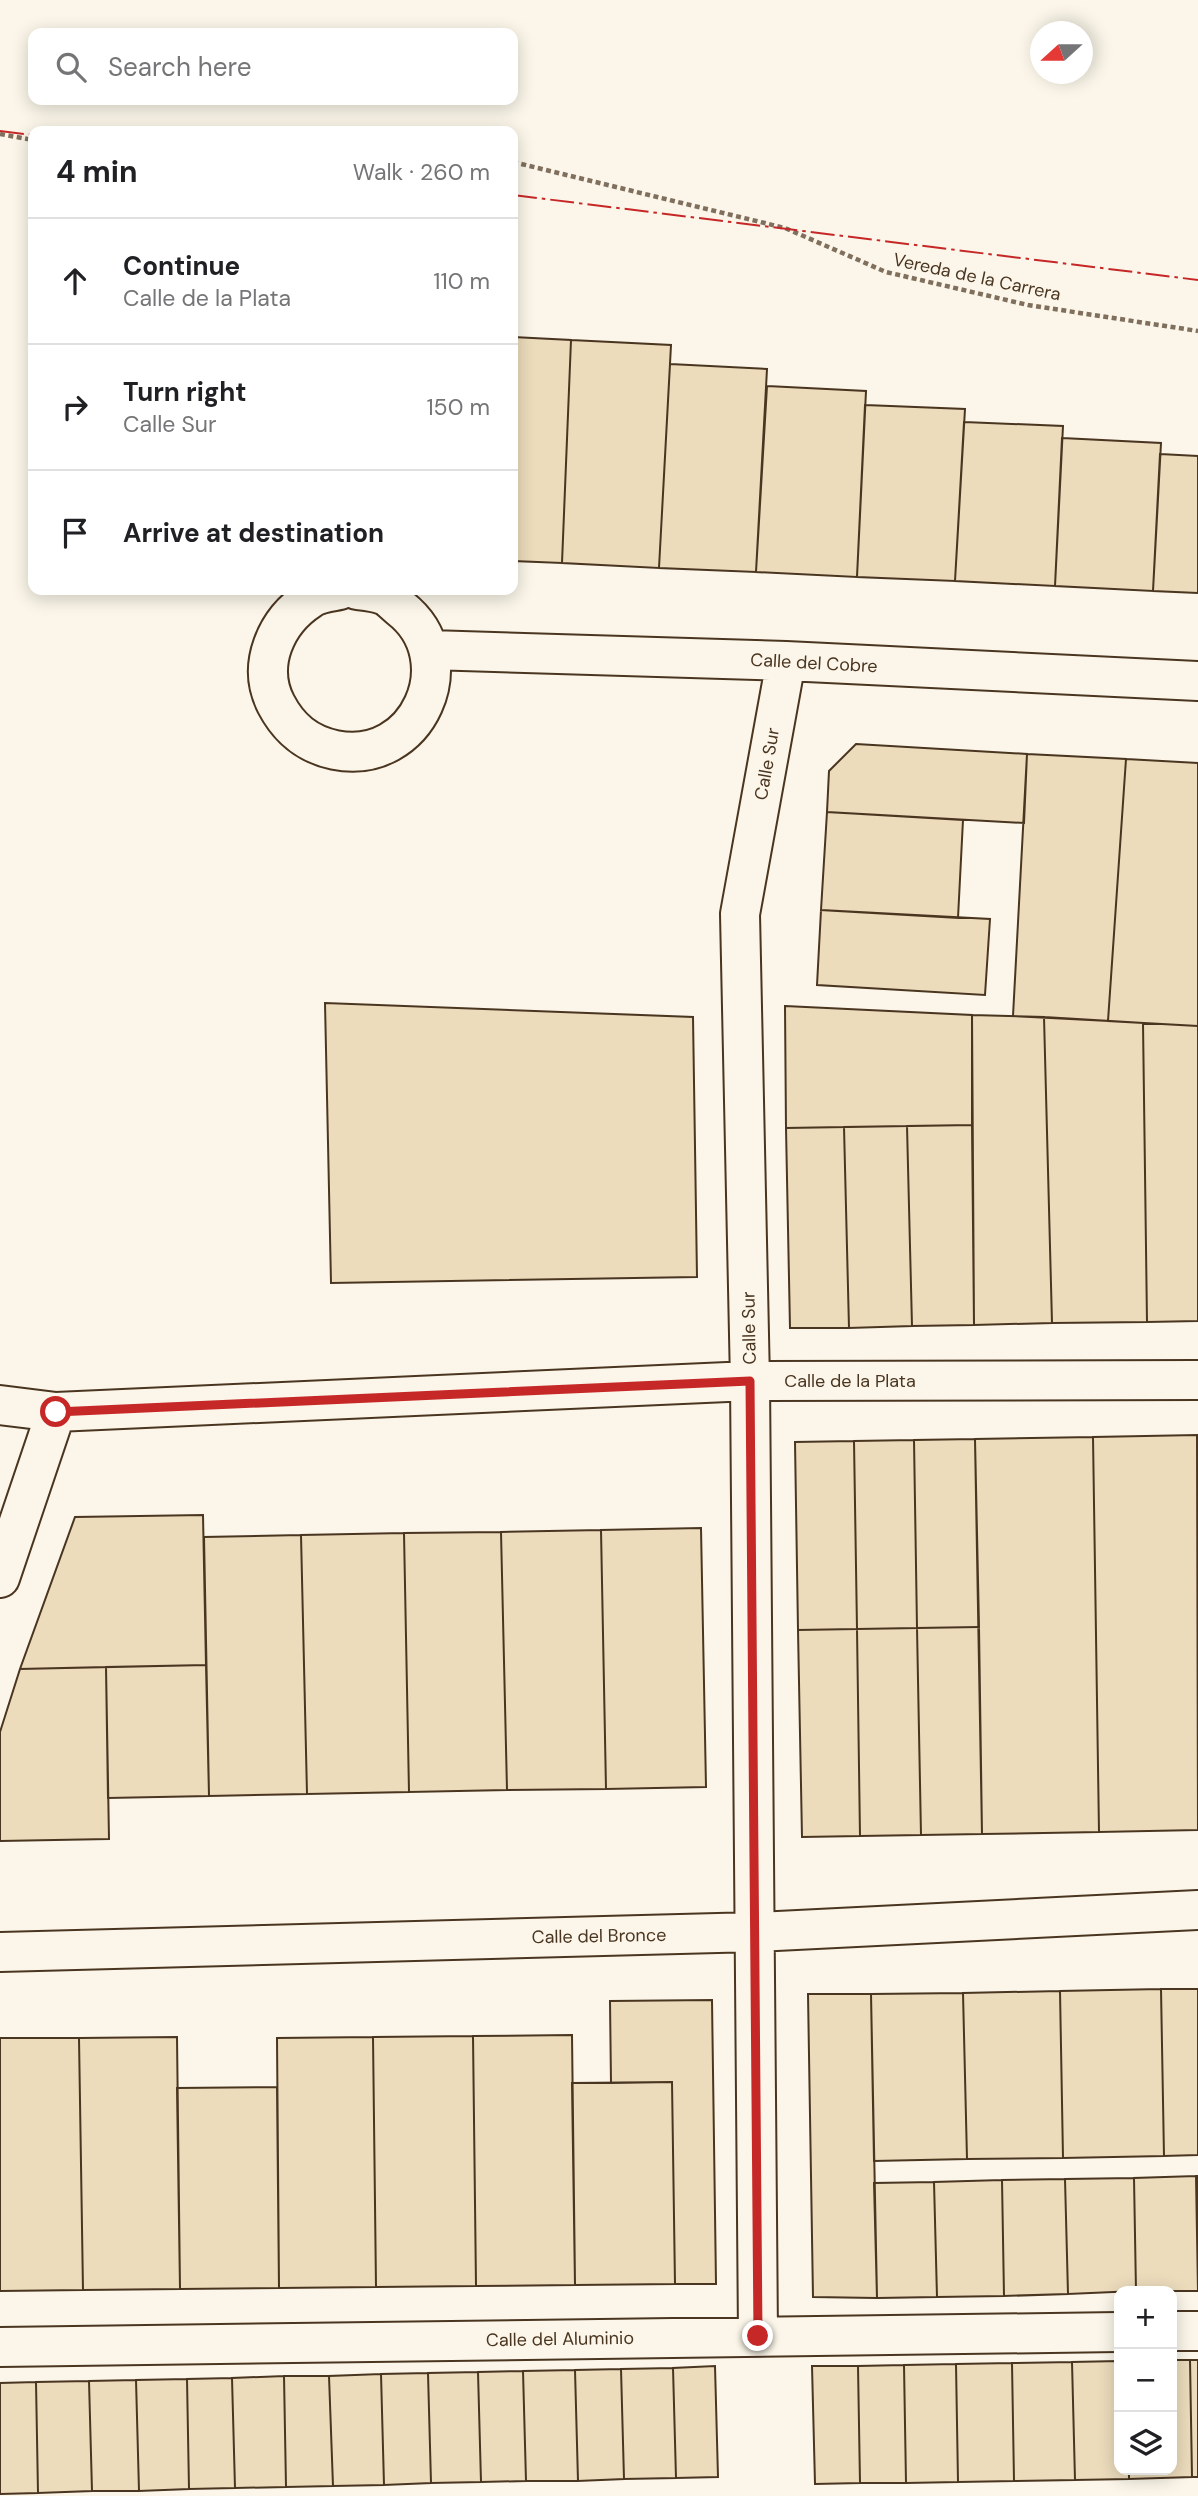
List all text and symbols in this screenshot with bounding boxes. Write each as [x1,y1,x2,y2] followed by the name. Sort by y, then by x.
[1030,21,1093,84] north arrow
[28,28,518,105] search box
[52,48,90,86] icon: search
[108,50,251,84] text: Search here
[56,152,138,191] text: 4 min
[353,157,490,187] text: Walk · 260 m
[891,248,1063,306] street label: Vereda de la Carrera
[123,249,240,283] text: Continue
[56,262,94,300] icon: ahead
[433,266,490,296] text: 110 m
[123,283,291,313] text: Calle de la Plata
[123,375,247,409] text: Turn right
[56,388,94,426] icon: right
[426,392,490,422] text: 150 m
[123,409,216,439] text: Calle Sur
[56,514,94,552] icon: arrive
[123,516,384,550] text: Arrive at destination
[750,648,878,678] street label: Calle del Cobre
[749,726,785,802] street label: Calle Sur
[736,1291,762,1365] street label: Calle Sur
[784,1369,916,1393] street label: Calle de la Plata
[40,1396,71,1427] route start
[531,1923,667,1949] street label: Calle del Bronce
[1114,2286,1177,2475] map controls
[1114,2286,1177,2349] button: +
[742,2320,773,2351] route end
[486,2326,634,2352] street label: Calle del Aluminio
[1114,2349,1177,2412] button: −
[1114,2412,1177,2475] button: layers

